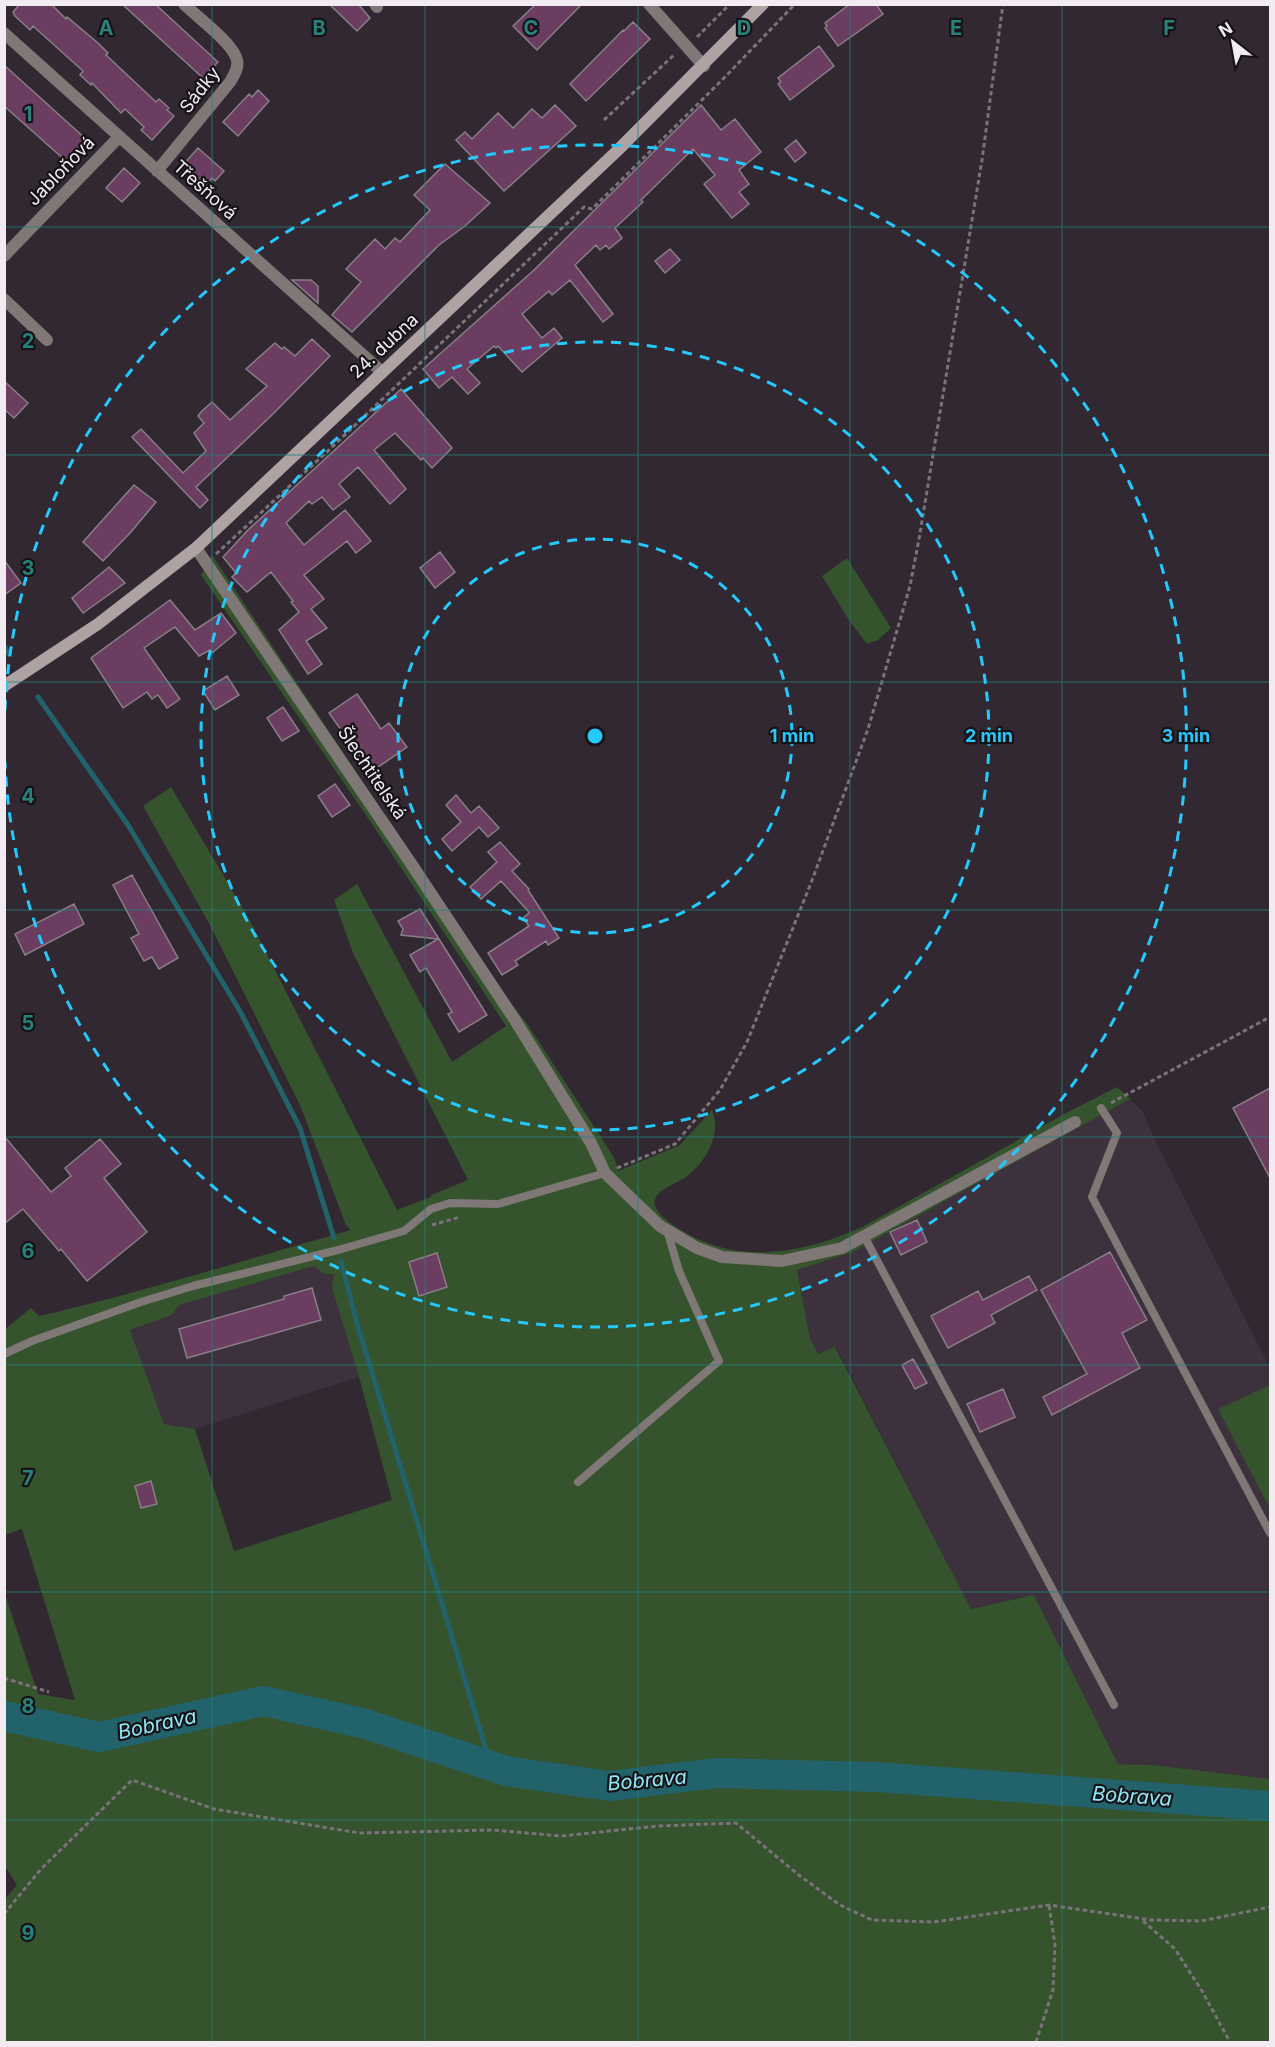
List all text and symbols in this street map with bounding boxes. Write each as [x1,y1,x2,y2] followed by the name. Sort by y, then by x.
[1203,12,1263,72] north arrow
[99,16,114,40] text: A
[312,16,326,40] text: B
[524,16,538,40] text: C
[737,16,751,40] text: D
[950,16,962,40] text: E
[1163,16,1175,40] text: F
[1215,17,1236,41] text: N
[175,62,224,117] street label: Sádky
[24,102,32,126] text: 1
[23,132,99,210] street label: Jabloňová
[169,156,241,224] street label: Třešňová
[345,309,422,382] street label: 24. dubna
[22,329,34,353] text: 2
[22,556,34,580] text: 3
[334,722,412,823] street label: Šlechtitelská
[770,725,814,746] text: 1 min
[965,725,1013,746] text: 2 min
[1162,725,1210,746] text: 3 min
[585,726,605,746] centre of rings
[21,784,35,808] text: 4
[22,1011,34,1035] text: 5
[22,1239,35,1263] text: 6
[22,1466,34,1490] text: 7
[21,1694,35,1718] text: 8
[116,1704,198,1744] water label: Bobrava
[606,1765,688,1795] water label: Bobrava
[1091,1781,1173,1811] water label: Bobrava
[22,1921,35,1945] text: 9

